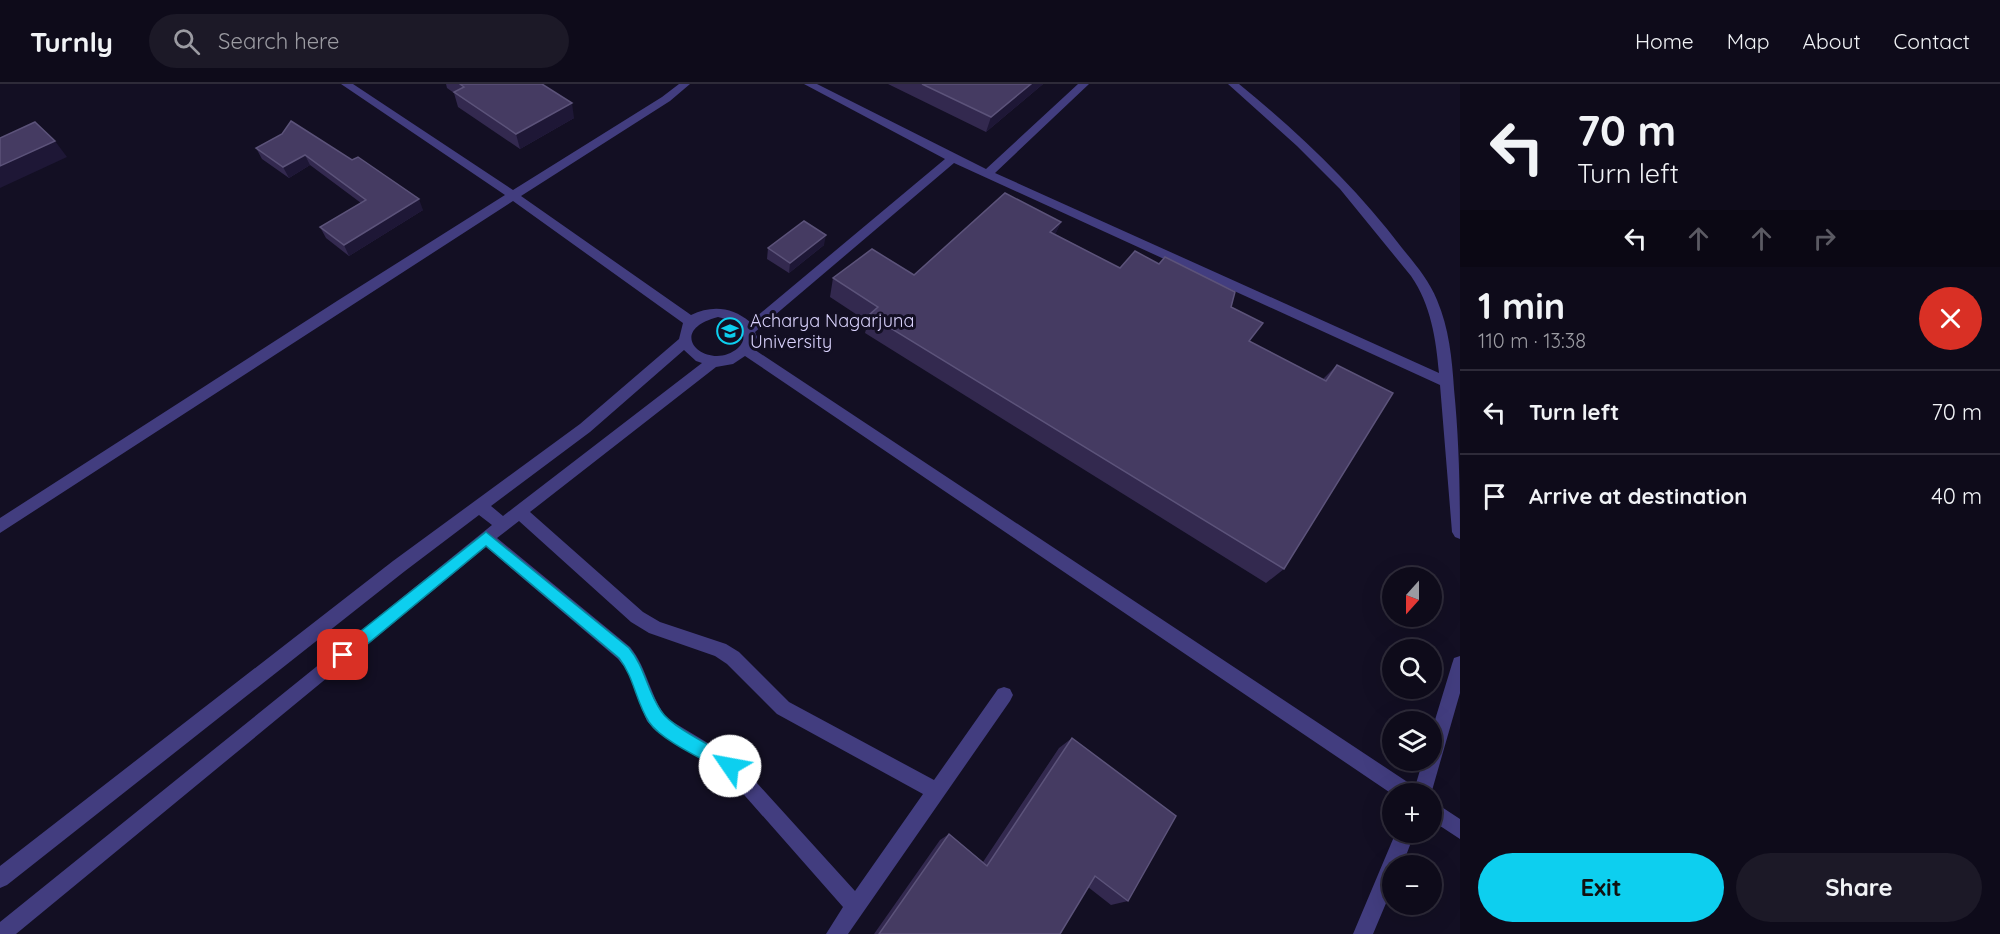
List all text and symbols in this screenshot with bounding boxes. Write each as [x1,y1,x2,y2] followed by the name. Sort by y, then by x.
[149,14,569,68] search box
[30,24,113,59] text: Turnly
[170,25,203,58] icon: search
[218,27,339,55] text: Search here
[1635,28,1694,54] text: Home
[1727,28,1770,54] text: Map
[1803,28,1861,54] text: About
[1894,28,1970,54] text: Contact
[1577,104,1676,157] text: 70 m
[1478,108,1556,186] icon: left
[1577,156,1679,190] text: Turn left
[1619,222,1652,255] icon: left
[1682,222,1715,255] icon: ahead
[1745,222,1778,255] icon: ahead
[1808,222,1841,255] icon: right
[1478,283,1565,328] text: 1 min
[1919,287,1982,350] button: close
[750,309,914,353] place label: Acharya Nagarjuna University
[715,316,745,346] school or university icon: Acharya Nagarjuna University
[1478,328,1586,353] text: 110 m · 13:38
[1478,396,1511,429] icon: left
[1529,398,1619,426] text: Turn left
[1932,398,1982,426] text: 70 m
[1478,480,1511,513] icon: arrive
[1529,482,1747,510] text: Arrive at destination
[1931,482,1982,510] text: 40 m
[1382,567,1442,627] north arrow
[1382,567,1442,915] map controls
[317,629,368,680] pin
[326,638,359,671] icon: arrive
[1382,639,1442,699] button: search
[1382,711,1442,771] button: layers
[698,734,762,798] position arrow
[1382,783,1442,843] button: +
[1478,853,1724,922] button: Exit
[1736,853,1982,922] button: Share
[1382,855,1442,915] button: −

